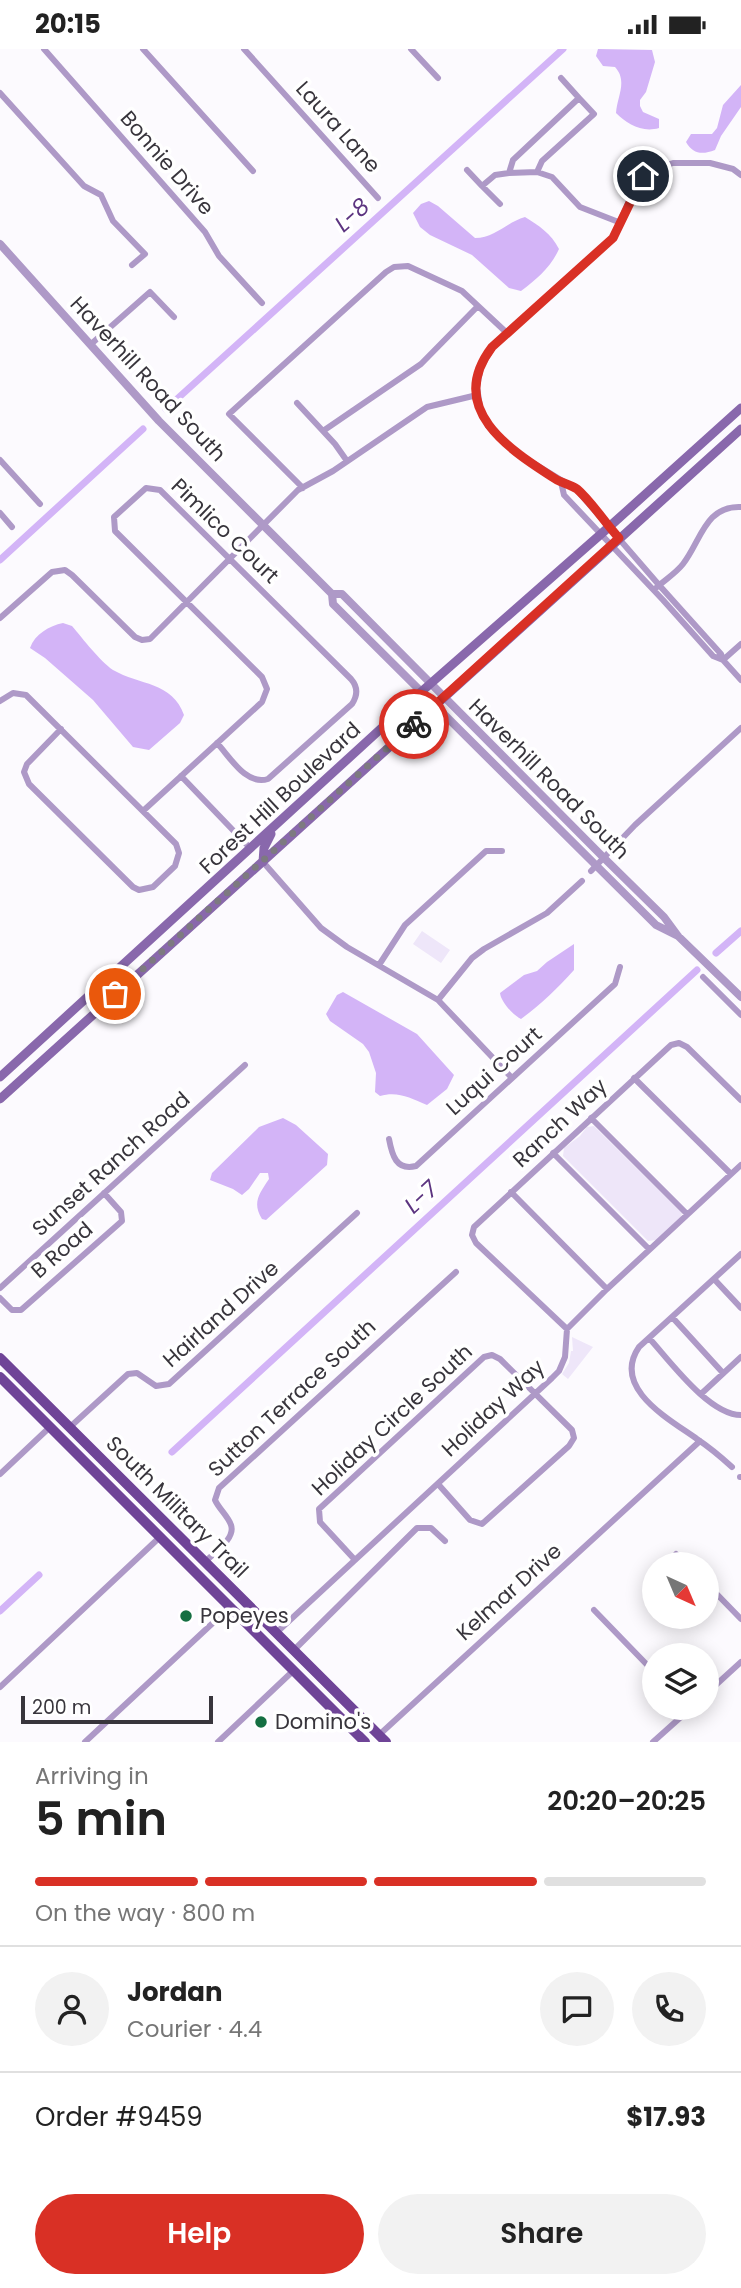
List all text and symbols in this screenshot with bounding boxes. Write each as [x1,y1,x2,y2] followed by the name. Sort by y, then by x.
[35,6,101,42] text: 20:15
[289,75,387,179] street label: Laura Lane
[114,104,221,221] street label: Bonnie Drive
[613,146,673,206] pin
[624,157,662,195] icon: home
[327,191,377,239] water label: L-8
[64,290,233,468] street label: Haverhill Road South
[165,472,286,590] street label: Pimlico Court
[379,689,449,759] courier
[463,692,636,865] street label: Haverhill Road South
[395,705,433,743] icon: bike
[193,715,367,880] street label: Forest Hill Boulevard
[85,964,145,1024] pin
[96,975,134,1013] icon: bag
[440,1020,548,1121] street label: Luqui Court
[506,1071,613,1174] street label: Ranch Way
[25,1085,196,1242] street label: Sunset Ranch Road
[397,1172,446,1221] water label: L-7
[25,1215,99,1285] street label: B Road
[156,1254,285,1374] street label: Hairland Drive
[202,1312,382,1483] street label: Sutton Terrace South
[305,1337,478,1502] street label: Holiday Circle South
[435,1352,550,1463] street label: Holiday Way
[100,1429,255,1584] street label: South Military Trail
[450,1536,568,1647] street label: Kelmar Drive
[642,1552,719,1629] north arrow
[642,1552,719,1720] map controls
[200,1601,289,1630] place label: Popeyes
[178,1608,194,1624] marker: Popeyes
[642,1643,719,1720] button: layers
[21,1693,214,1725] scale bar
[32,1694,91,1721] text: 200 m
[275,1707,371,1736] place label: Domino's
[253,1714,269,1730] marker: Domino's
[35,1760,149,1792] text: Arriving in
[547,1783,706,1819] text: 20:20–20:25
[35,1787,167,1851] text: 5 min
[35,1897,255,1929] text: On the way · 800 m
[35,1972,109,2046] button: person
[540,1972,614,2046] button: chat
[632,1972,706,2046] button: phone
[127,1974,223,2010] text: Jordan
[127,2013,262,2045] text: Courier · 4.4
[35,2099,203,2135] text: Order #9459
[626,2099,706,2135] text: $17.93
[35,2194,364,2274] button: Help
[378,2194,706,2274] button: Share

